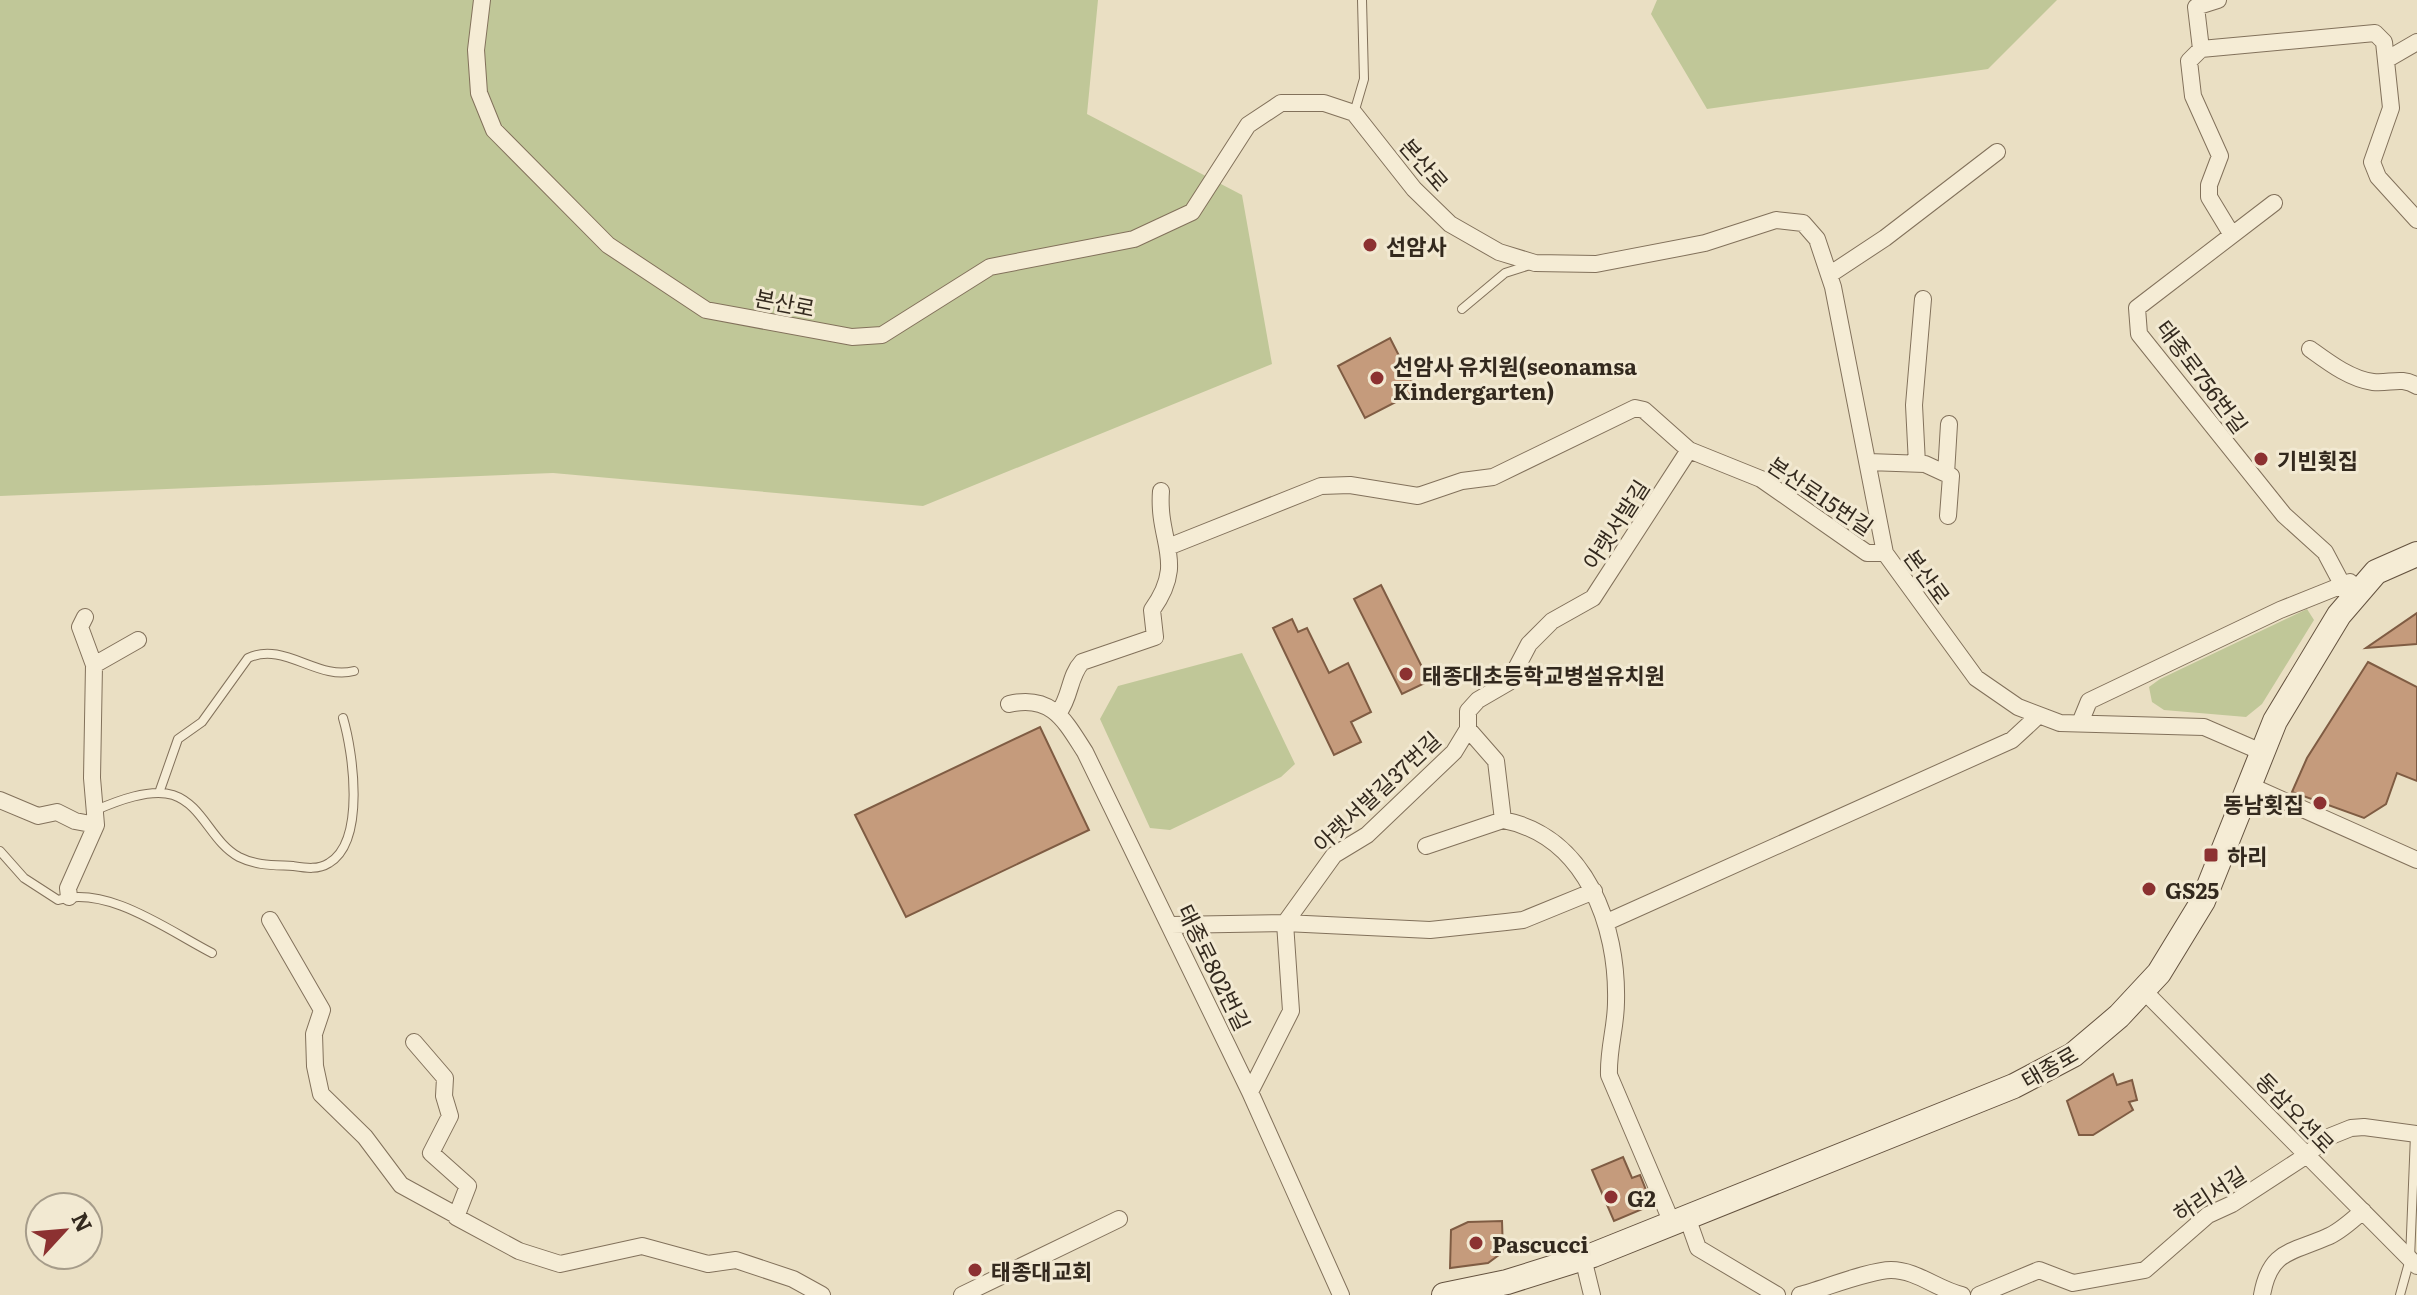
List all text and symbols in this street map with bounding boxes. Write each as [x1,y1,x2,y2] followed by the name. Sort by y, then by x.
[1393,130,1457,198] street label: 본산로
[1386,229,1447,262] place label: 선암사
[1361,236,1379,254] marker: 선암사
[752,280,818,324] street label: 본산로
[2149,312,2257,440] street label: 태종로756번길
[1393,349,1637,407] place label: 선암사 유치원(seonamsa Kindergarten)
[1368,369,1386,387] marker: 선암사 유치원(seonamsa Kindergarten)
[2277,443,2358,476] place label: 기빈횟집
[1761,447,1881,543] street label: 본산로15번길
[2252,450,2270,468] marker: 기빈횟집
[1574,473,1656,575] street label: 아랫서발길
[1897,542,1959,610] street label: 본산로
[1422,658,1665,691] place label: 태종대초등학교병설유치원
[1397,665,1415,683] marker: 태종대초등학교병설유치원
[1305,723,1447,859] street label: 아랫서발길37번길
[2223,787,2304,820] place label: 동남횟집
[2311,794,2329,812] marker: 동남횟집
[2227,839,2267,872] place label: 하리
[2202,846,2220,864] marker: 하리
[2165,873,2219,906] place label: GS25
[2140,880,2158,898] marker: GS25
[1170,898,1260,1036] street label: 태종로802번길
[2014,1037,2084,1095] street label: 태종로
[2249,1064,2343,1160] street label: 동삼오션로
[2166,1157,2252,1229] street label: 하리서길
[1627,1181,1656,1214] place label: G2
[1602,1188,1620,1206] marker: G2
[24,1191,104,1271] north arrow
[64,1206,102,1237] text: N
[1492,1227,1588,1260] place label: Pascucci
[1467,1234,1485,1252] marker: Pascucci
[991,1254,1092,1287] place label: 태종대교회
[966,1261,984,1279] marker: 태종대교회

